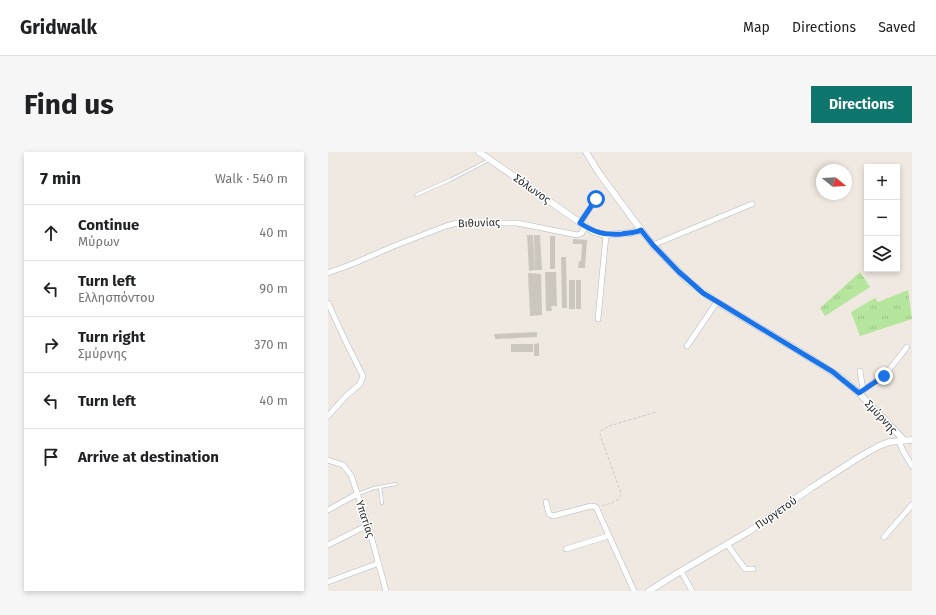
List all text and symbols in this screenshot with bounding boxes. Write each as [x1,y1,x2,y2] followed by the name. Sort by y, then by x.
[20,16,97,39] text: Gridwalk
[743,19,770,36] text: Map
[792,19,856,36] text: Directions
[878,19,916,36] text: Saved
[811,86,912,123] button: Directions
[24,88,114,121] text: Find us
[816,164,852,200] north arrow
[864,164,900,272] map controls
[864,164,900,200] button: +
[40,168,81,189] text: 7 min
[215,171,288,186] text: Walk · 540 m
[511,172,553,206] street label: Σόλωνος
[587,190,605,208] route start
[864,200,900,236] button: −
[78,216,139,234] text: Continue
[458,216,500,230] street label: Βιθυνίας
[40,222,62,244] icon: ahead
[259,225,288,240] text: 40 m
[78,234,119,249] text: Μύρων
[864,236,900,272] button: layers
[78,272,136,290] text: Turn left
[40,278,62,300] icon: left
[259,281,288,296] text: 90 m
[78,290,155,305] text: Ελλησπόντου
[78,328,145,346] text: Turn right
[40,334,62,356] icon: right
[254,337,288,352] text: 370 m
[78,346,127,361] text: Σμύρνης
[875,367,893,385] route end
[40,390,62,412] icon: left
[78,392,136,410] text: Turn left
[259,393,288,408] text: 40 m
[862,397,900,437] street label: Σμύρνης
[40,446,62,468] icon: arrive
[78,448,219,466] text: Arrive at destination
[753,494,799,532] street label: Πυργετού
[353,499,377,539] street label: Υπατίας

